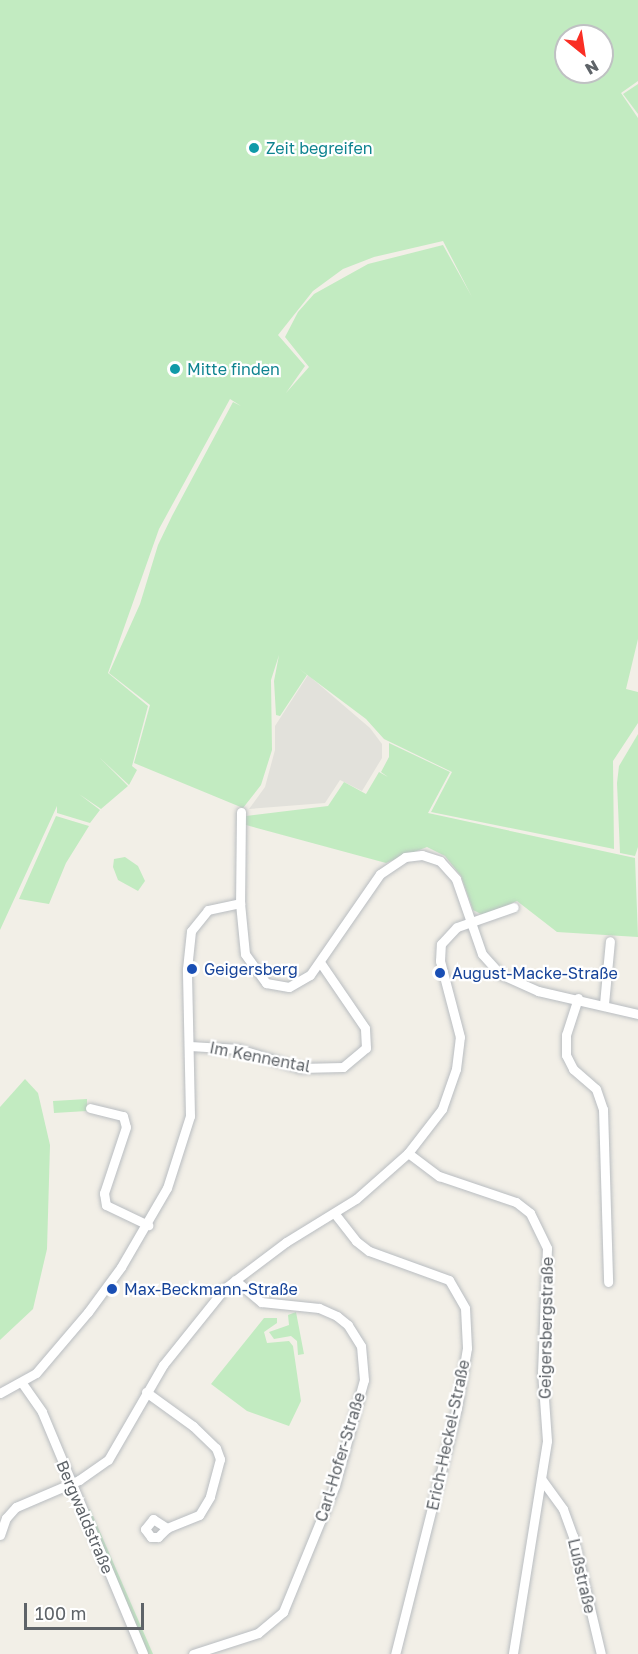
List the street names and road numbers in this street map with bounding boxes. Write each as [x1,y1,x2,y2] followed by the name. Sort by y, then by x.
[208,1038,312,1076] street label: Im Kennental
[535,1257,557,1399] street label: Geigersbergstraße
[423,1358,473,1512] street label: Erich-Heckel-Straße
[311,1390,369,1524] street label: Carl-Hofer-Straße
[53,1458,117,1576] street label: Bergwaldstraße
[564,1537,600,1615] street label: Lußstraße

